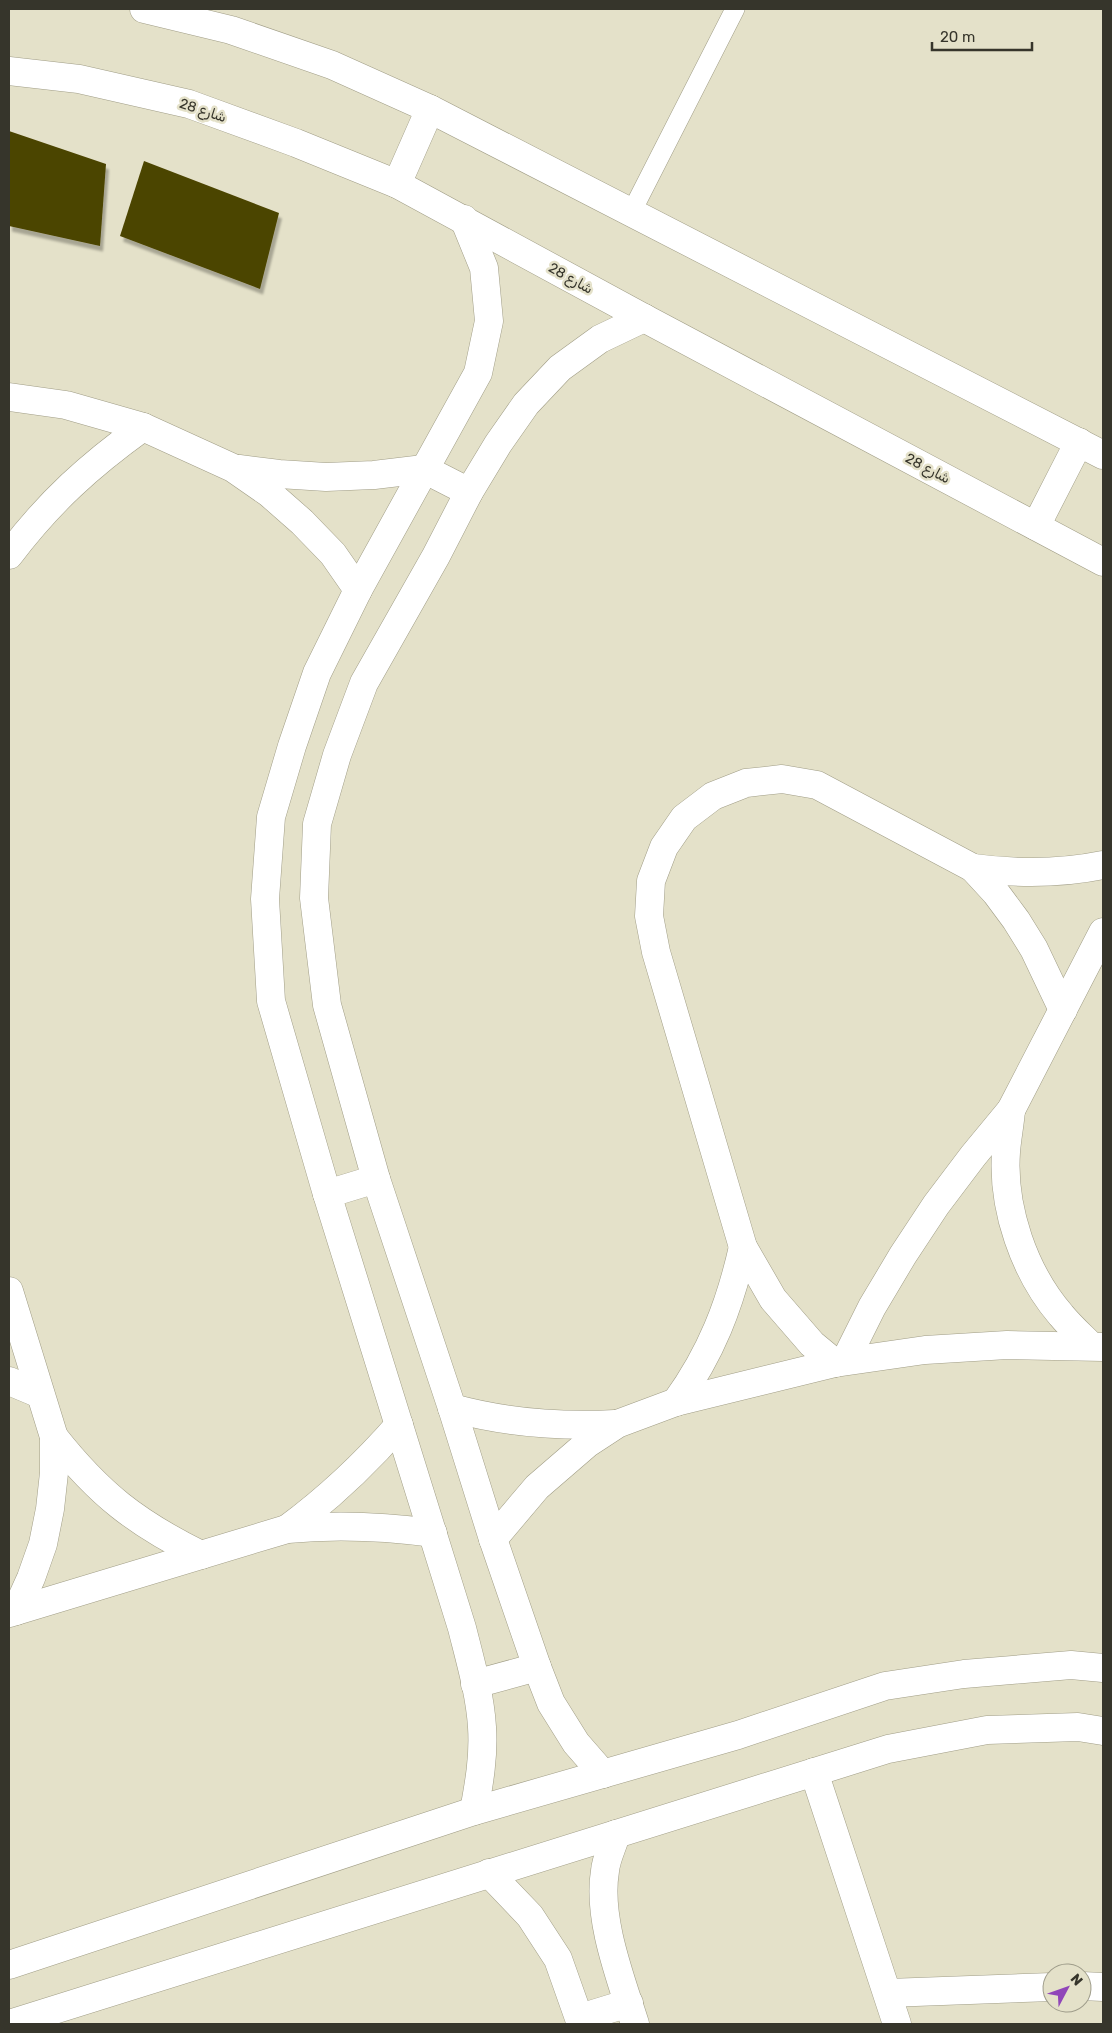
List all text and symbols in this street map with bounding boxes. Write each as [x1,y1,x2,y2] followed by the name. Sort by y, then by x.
[932,20,1032,52] scale bar
[940,28,975,46] text: 20 m
[177,95,229,128] street label: شارع 28
[544,259,596,299] street label: شارع 28
[901,450,953,489] street label: شارع 28
[1042,1963,1092,2013] north arrow
[1067,1970,1086,1989] text: N

